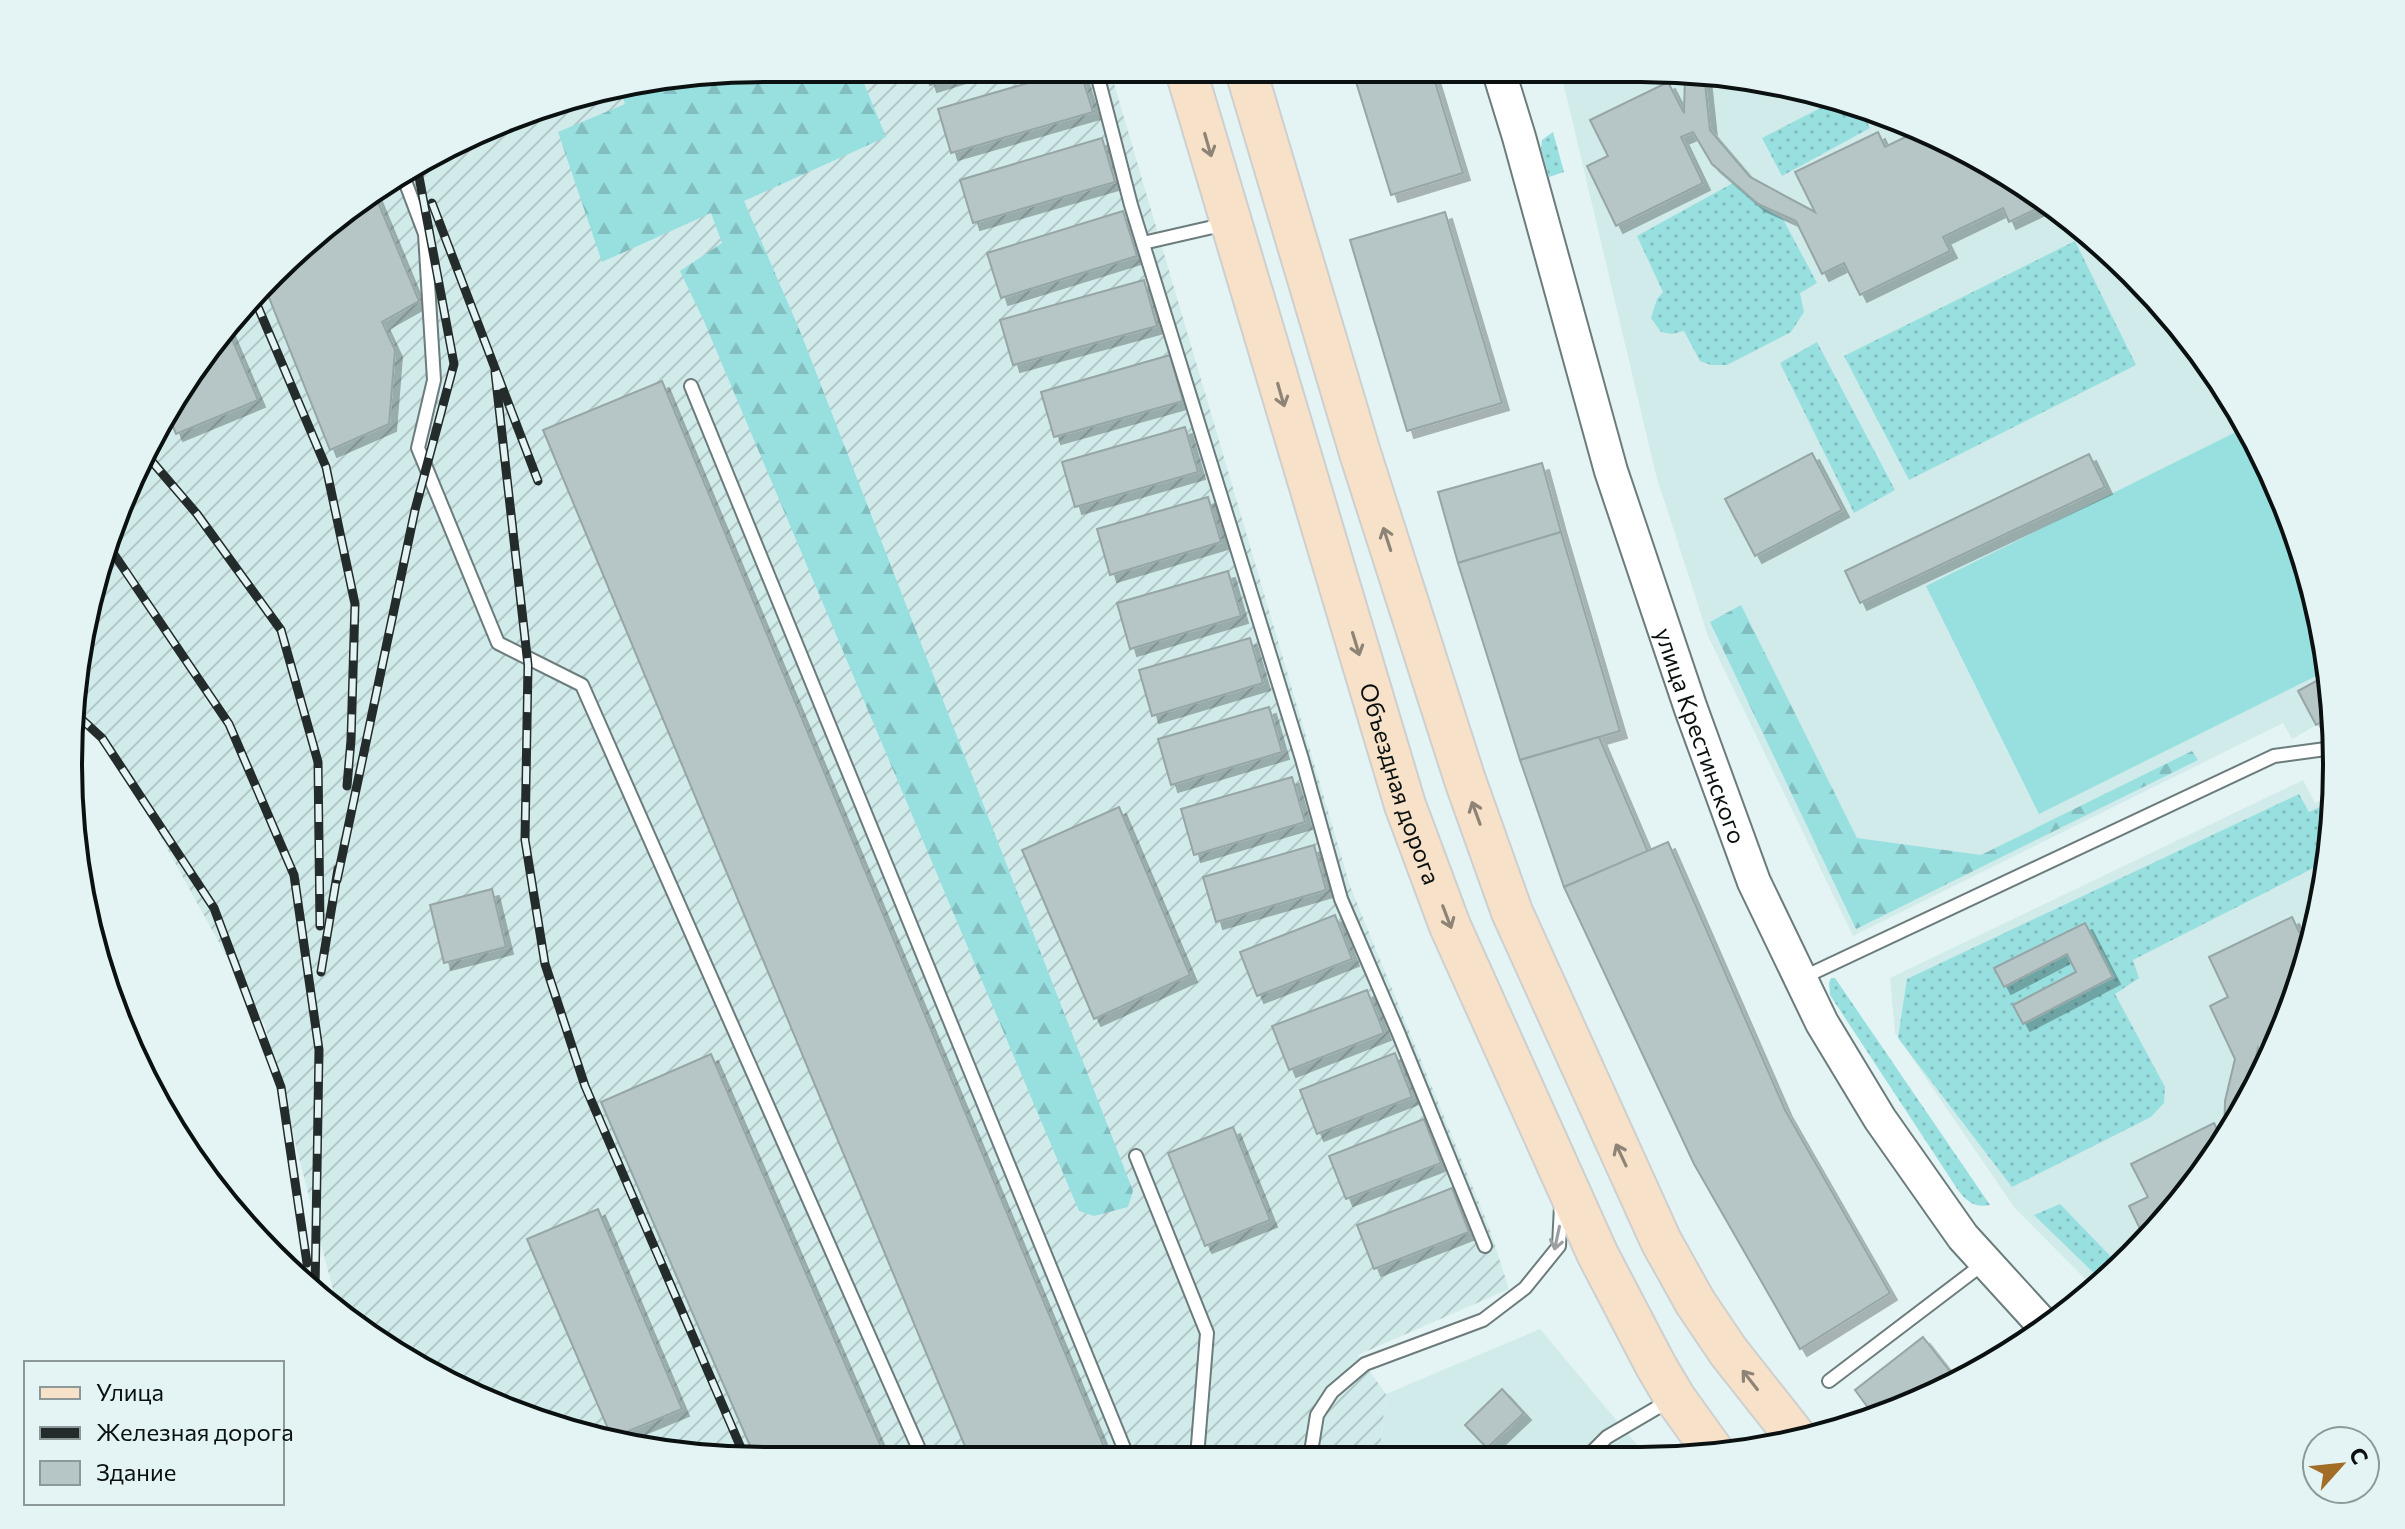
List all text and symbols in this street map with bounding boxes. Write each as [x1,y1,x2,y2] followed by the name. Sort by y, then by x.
[1201,132,1216,158] one-way arrow
[1274,381,1289,407] one-way arrow
[1379,527,1394,552] one-way arrow
[1650,624,1753,847] street label: улица Крестинского
[1349,630,1364,656] one-way arrow
[1355,679,1448,888] street label: Объездная дорога
[1468,801,1483,826] one-way arrow
[1441,904,1455,929] one-way arrow
[1613,1144,1628,1168] one-way arrow
[1549,1225,1564,1251] one-way arrow
[24,1361,284,1505] legend
[1742,1370,1759,1391] one-way arrow
[96,1377,164,1406] text: Улица
[96,1417,294,1446] text: Железная дорога
[2301,1425,2381,1505] north arrow
[2344,1443,2375,1469] text: С
[96,1457,176,1486] text: Здание

